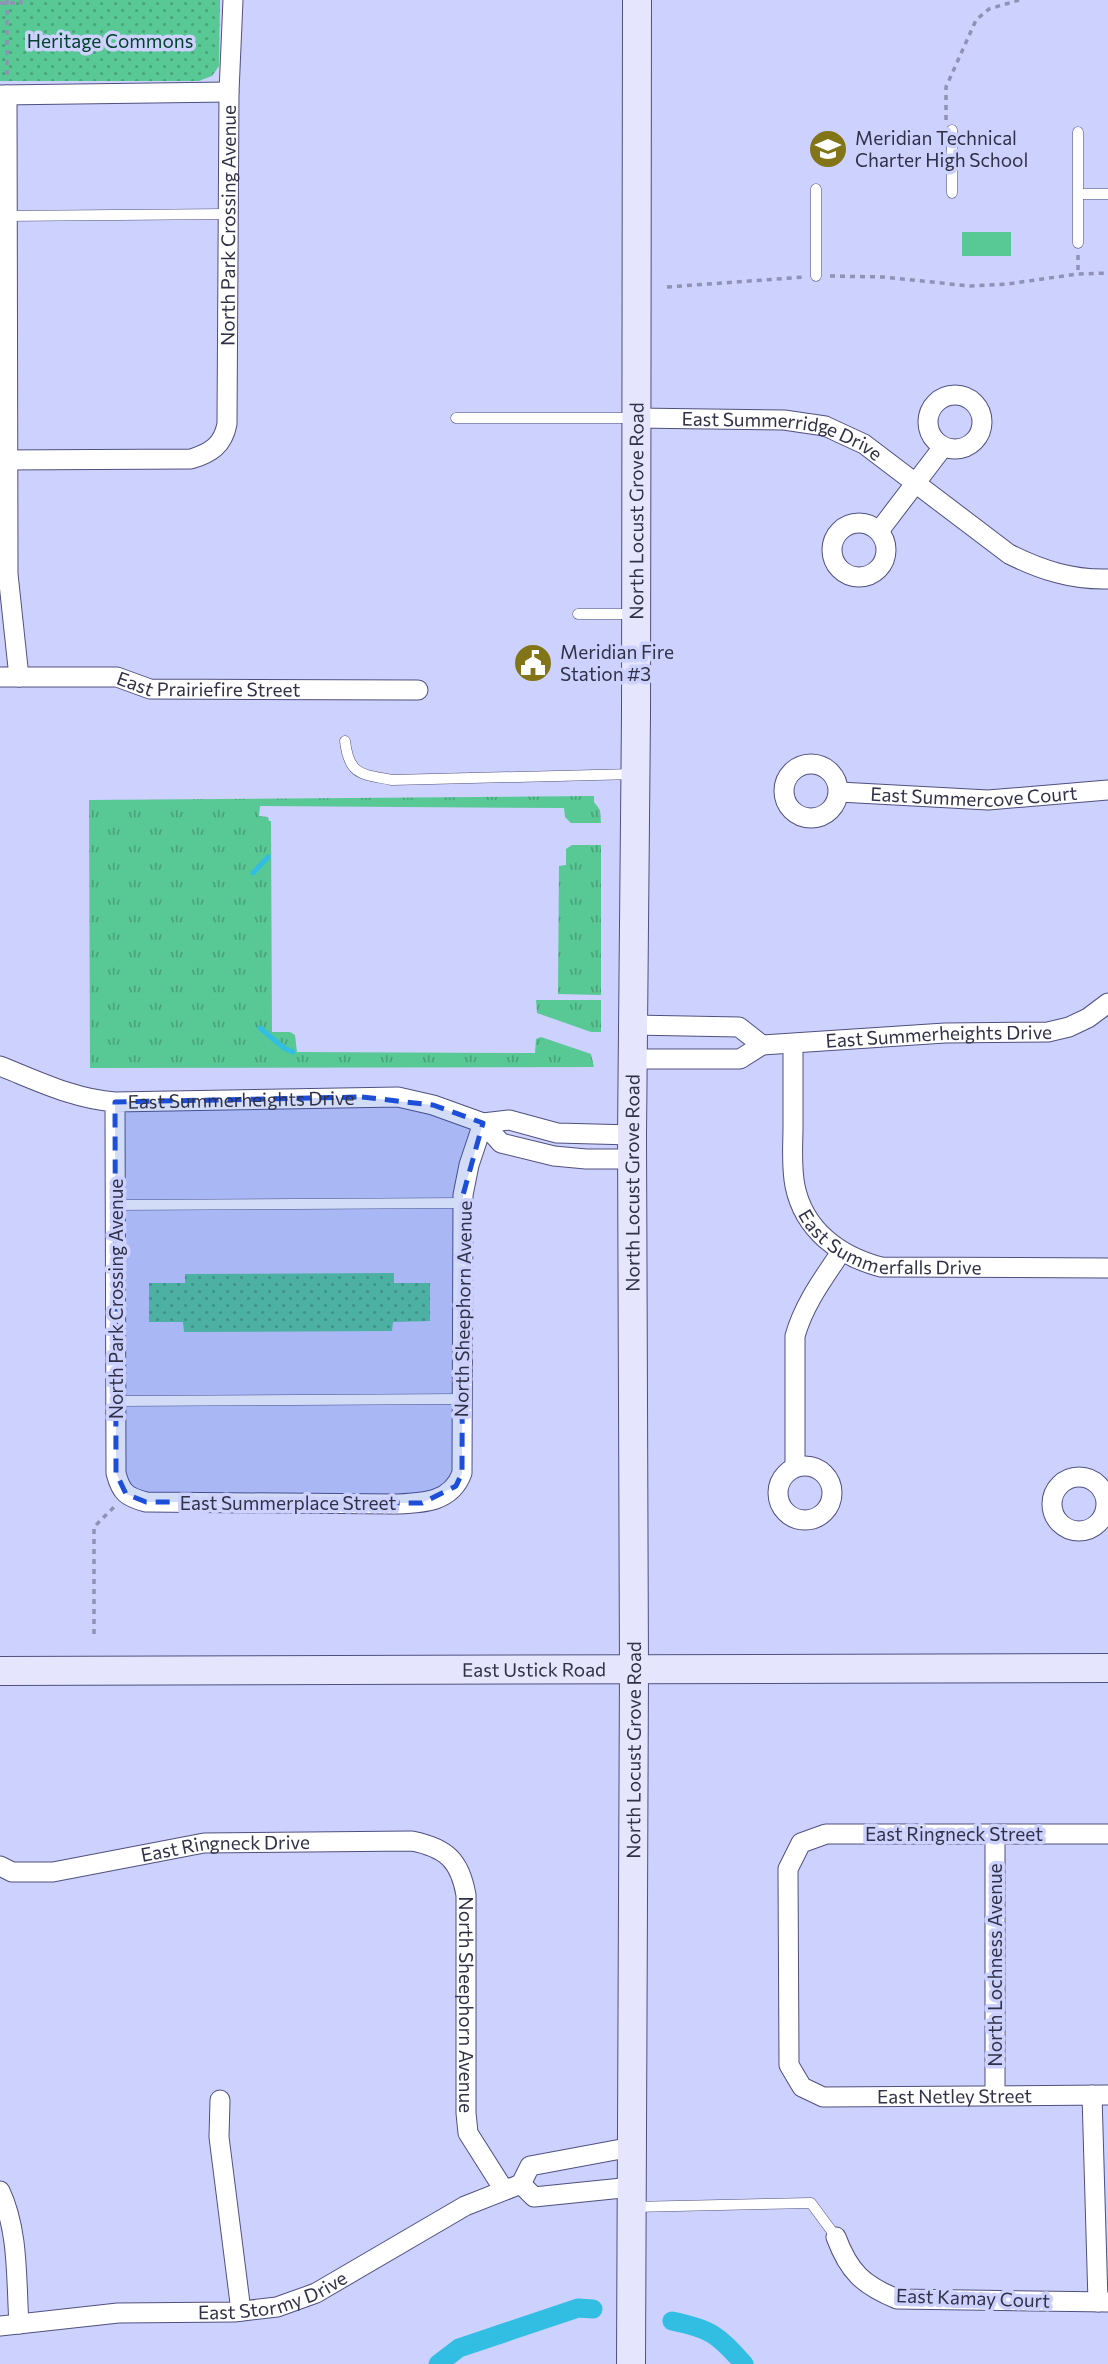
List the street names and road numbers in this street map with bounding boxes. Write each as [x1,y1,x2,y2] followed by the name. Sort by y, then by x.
[215,105,240,346] street label: North Park Crossing Avenue
[624,402,647,620] street label: North Locust Grove Road
[681,407,887,465] street label: East Summerridge Drive
[114,666,301,701] street label: East Prairiefire Street
[870,781,1078,811] street label: East Summercove Court
[825,1020,1052,1052] street label: East Summerheights Drive
[620,1074,644,1292] street label: North Locust Grove Road
[127,1086,355,1113] street label: East Summerheights Drive
[104,1179,127,1419] street label: North Park Crossing Avenue
[449,1201,476,1417] street label: North Sheephorn Avenue
[794,1205,982,1278] street label: East Summerfalls Drive
[180,1491,396,1514] street label: East Summerplace Street
[621,1641,645,1859] street label: North Locust Grove Road
[462,1657,606,1681] street label: East Ustick Road
[865,1822,1043,1845] street label: East Ringneck Street
[139,1830,310,1866] street label: East Ringneck Drive
[983,1863,1006,2067] street label: North Lochness Avenue
[455,1896,478,2113] street label: North Sheephorn Avenue
[877,2084,1032,2108] street label: East Netley Street
[198,2266,351,2323] street label: East Stormy Drive
[896,2283,1051,2312] street label: East Kamay Court

